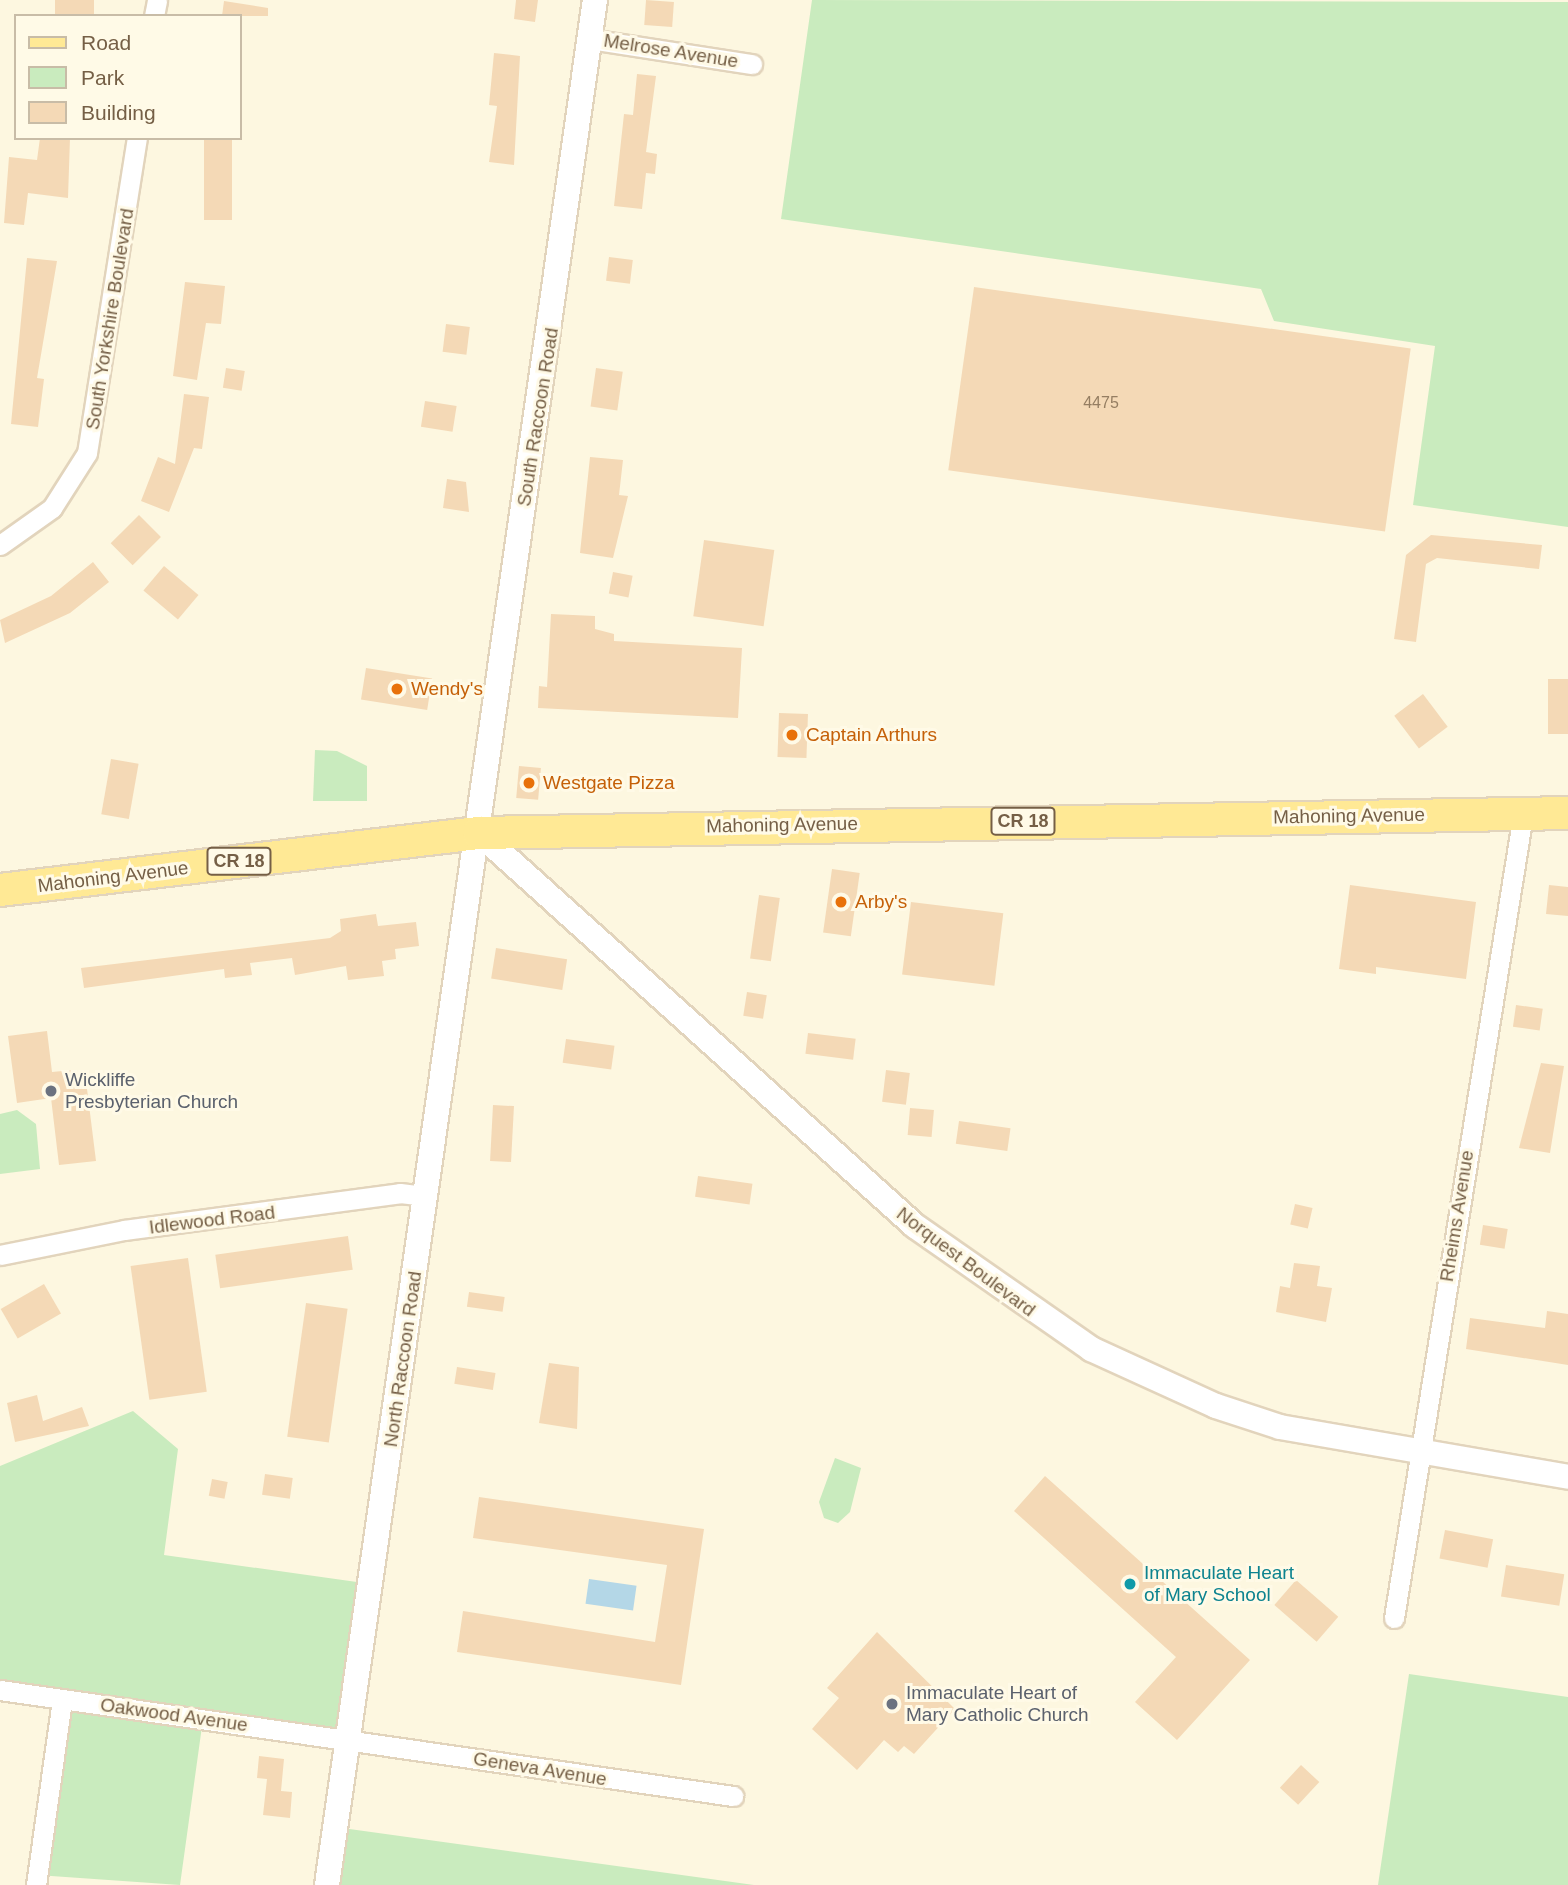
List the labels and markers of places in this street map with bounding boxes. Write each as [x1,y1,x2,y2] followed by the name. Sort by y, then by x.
[411,678,483,700] place label: Wendy's
[389,681,405,697] marker: Wendy's
[806,724,938,746] place label: Captain Arthurs
[784,727,800,743] marker: Captain Arthurs
[543,772,675,794] place label: Westgate Pizza
[521,775,537,791] marker: Westgate Pizza
[855,891,907,913] place label: Arby's
[833,894,849,910] marker: Arby's
[65,1069,238,1113] place label: Wickliffe Presbyterian Church
[43,1083,59,1099] marker: Wickliffe Presbyterian Church
[1144,1562,1294,1606] place label: Immaculate Heart of Mary School
[1122,1576,1138,1592] marker: Immaculate Heart of Mary School
[906,1682,1089,1726] place label: Immaculate Heart of Mary Catholic Church
[884,1696,900,1712] marker: Immaculate Heart of Mary Catholic Church

